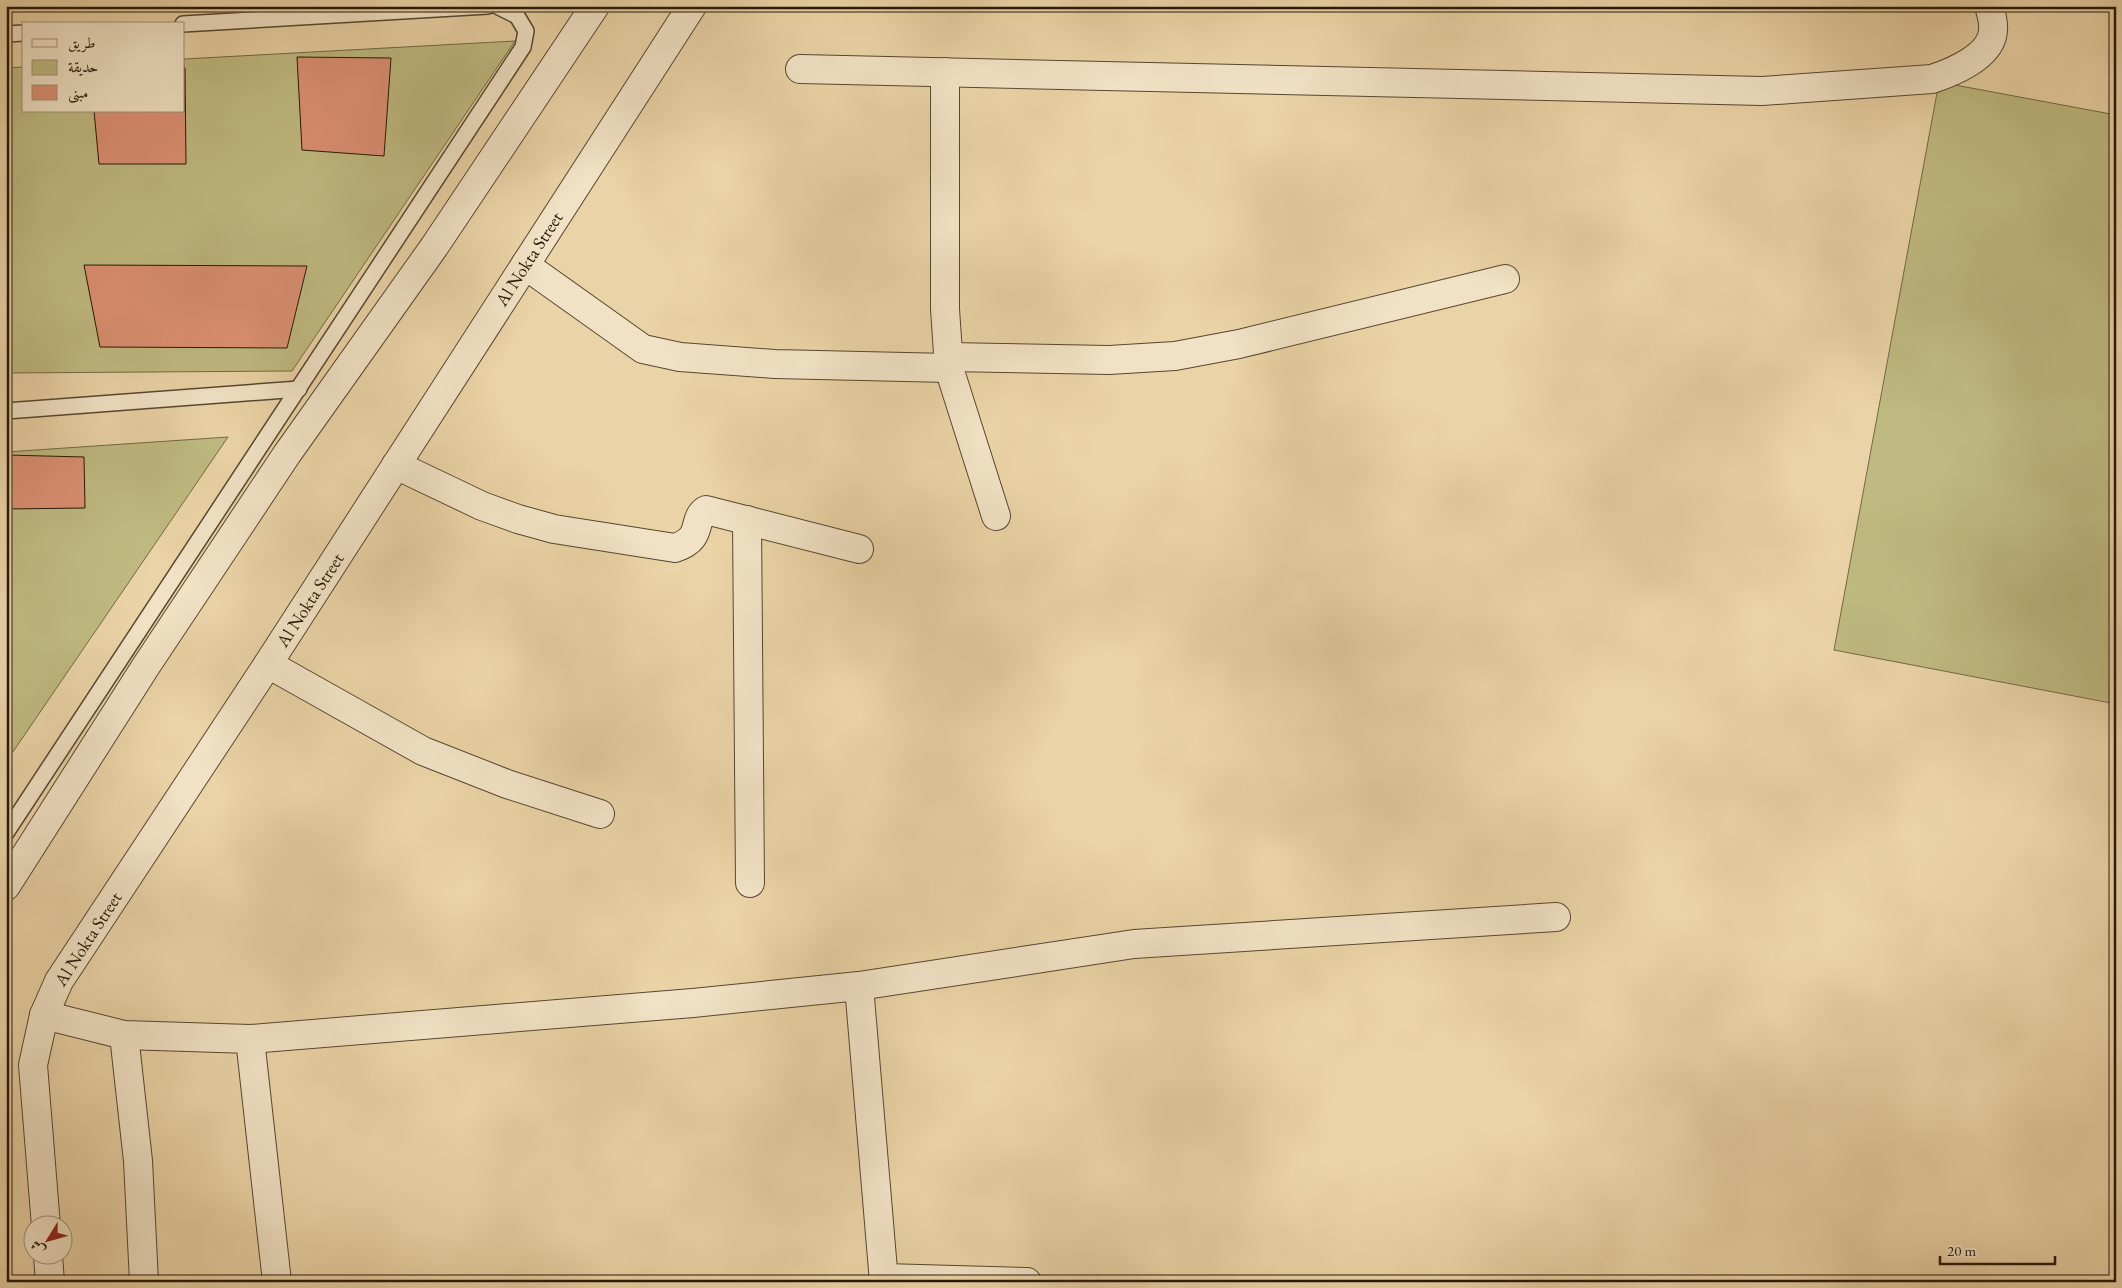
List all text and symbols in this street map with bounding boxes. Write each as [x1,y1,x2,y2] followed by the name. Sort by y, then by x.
[22,22,185,112] legend
[68,33,95,53] text: طريق
[68,57,98,76] text: حديقة
[68,83,88,104] text: مبنى
[489,207,568,311] street label: Al Nokta Street
[270,548,349,652] street label: Al Nokta Street
[48,887,127,991] street label: Al Nokta Street
[22,1216,72,1266] north arrow
[1940,1233,2054,1265] scale bar
[26,1237,49,1259] text: ش
[1947,1241,1976,1260] text: 20 m

